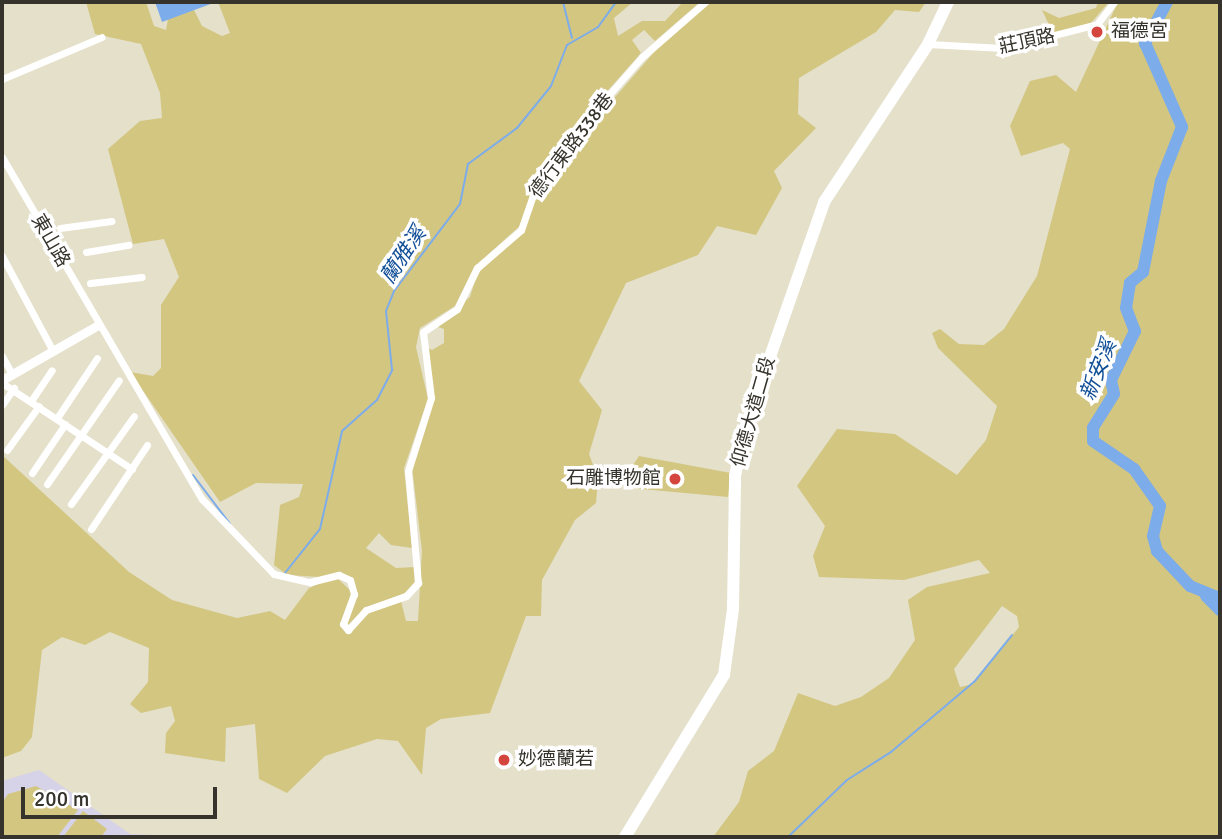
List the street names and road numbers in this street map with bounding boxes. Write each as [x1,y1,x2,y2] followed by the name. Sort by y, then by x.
[997,25,1057,59] street label: 莊頂路
[525,89,619,203] street label: 德行東路338巷
[26,211,74,271] street label: 東山路
[727,354,781,470] street label: 仰德大道二段

